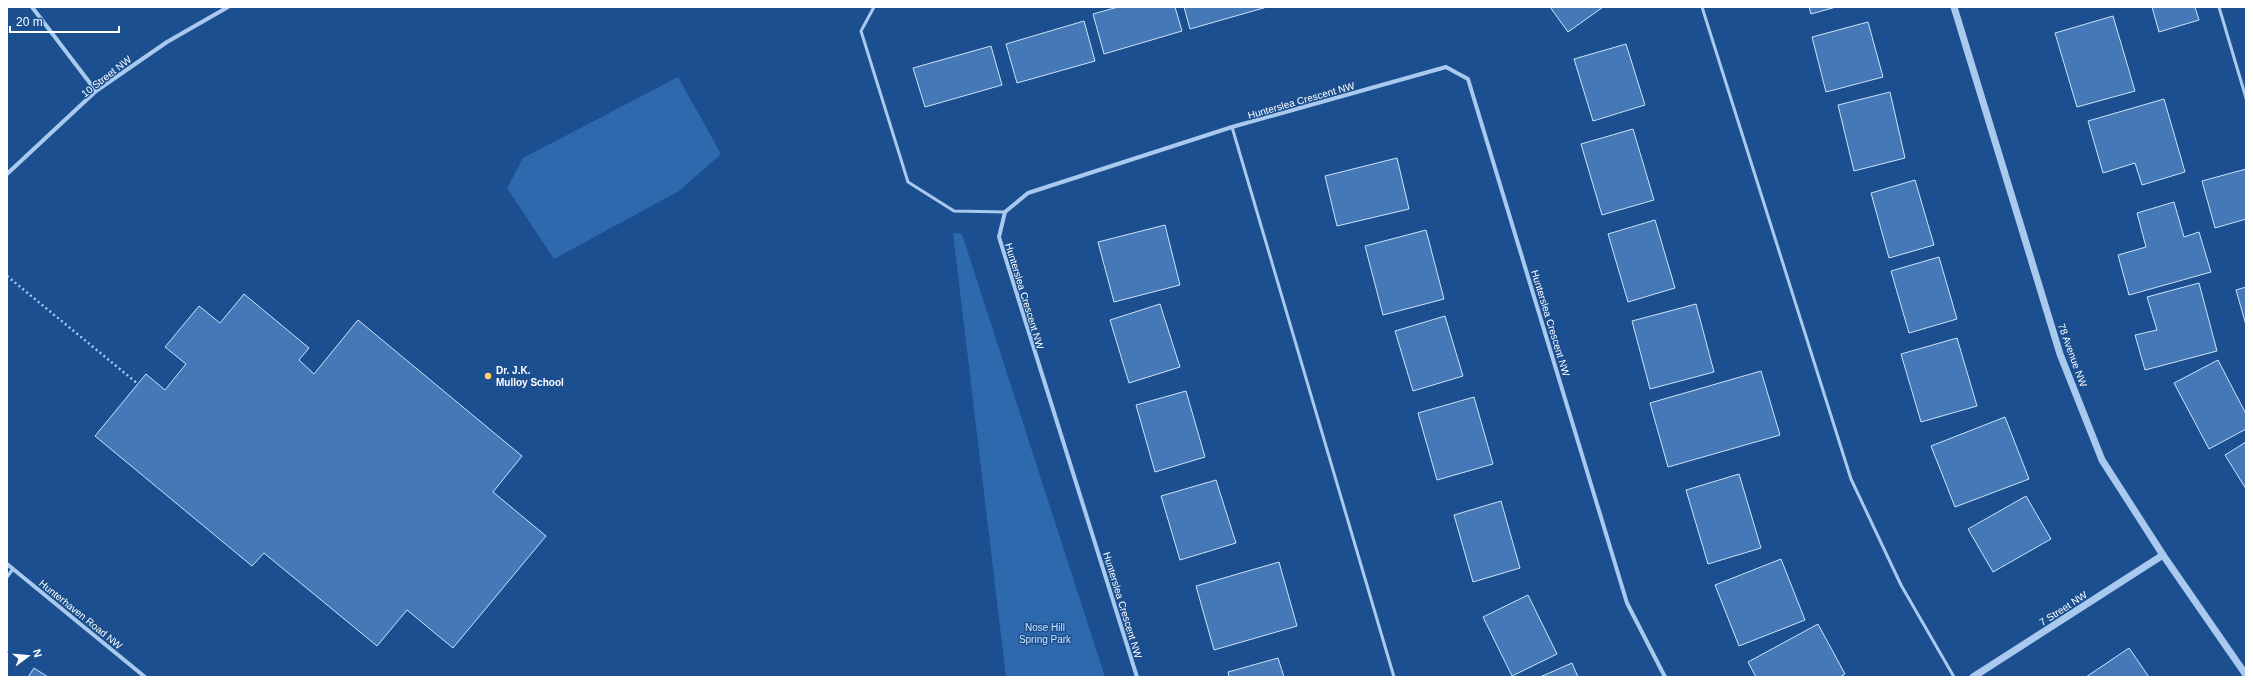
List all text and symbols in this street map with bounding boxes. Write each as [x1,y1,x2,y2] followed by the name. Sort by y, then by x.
[10,8,119,34] scale bar
[16,15,43,29] text: 20 m
[79,53,134,99] street label: 10 Street NW
[1246,80,1356,121] street label: Hunterslea Crescent NW
[1003,242,1046,351] street label: Hunterslea Crescent NW
[1529,269,1572,378] street label: Hunterslea Crescent NW
[2056,322,2089,389] street label: 78 Avenue NW
[496,365,564,388] place label: Dr. J.K. Mulloy School
[483,371,493,381] marker: Dr. J.K. Mulloy School
[1101,551,1144,660] street label: Hunterslea Crescent NW
[37,578,125,652] street label: Hunterhaven Road NW
[2037,589,2090,628] street label: 7 Street NW
[1019,622,1072,645] park label: Nose Hill Spring Park
[8,636,48,676] north arrow
[31,648,44,659] text: N

